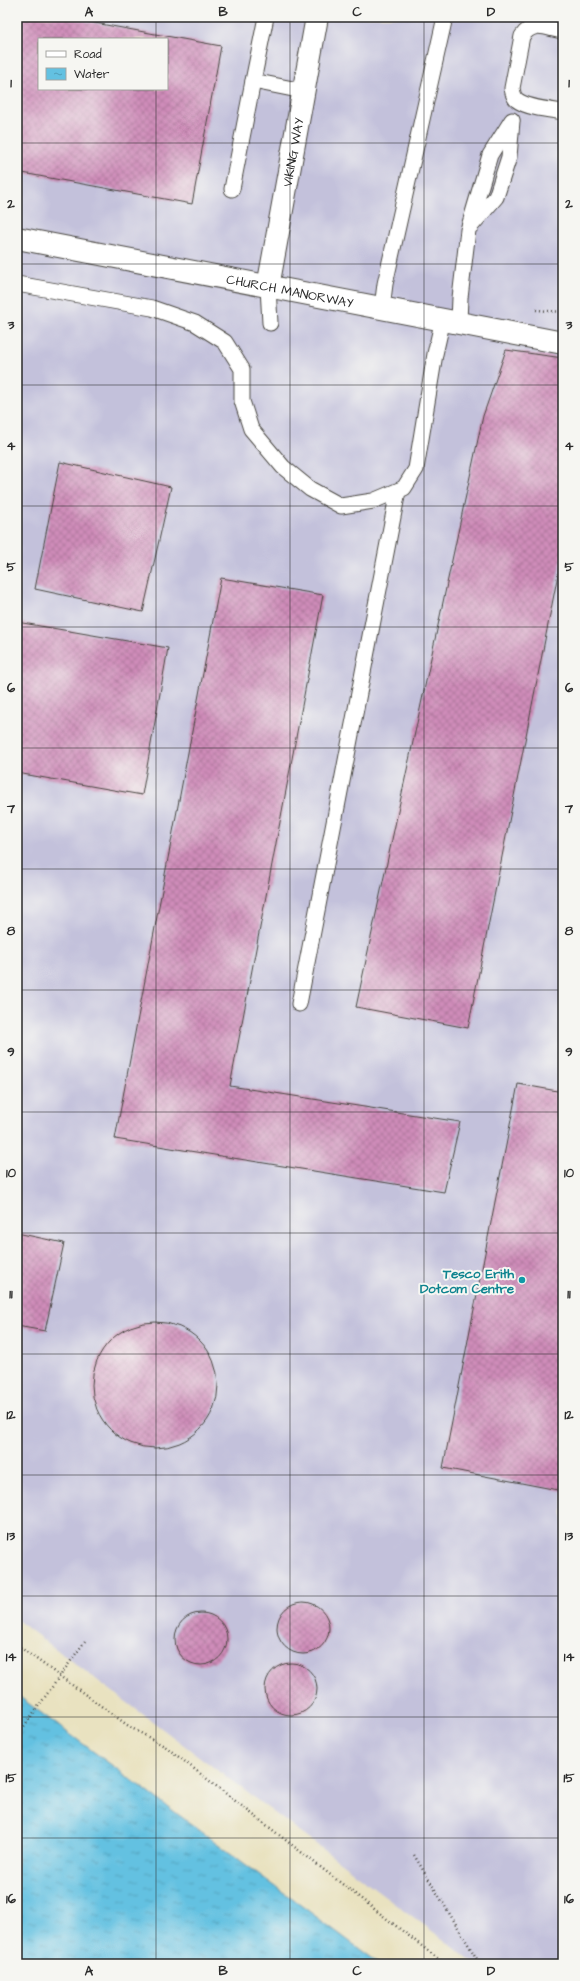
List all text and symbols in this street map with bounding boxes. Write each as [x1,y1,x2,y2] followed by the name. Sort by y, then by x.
[85,3,94,21] text: A
[218,3,228,21] text: B
[352,3,362,21] text: C
[487,3,496,21] text: D
[38,38,168,90] legend
[74,46,102,63] text: Road
[74,66,110,83] text: Water
[10,74,12,92] text: 1
[568,74,570,92] text: 1
[278,116,309,188] street label: VIKING WAY
[6,195,15,213] text: 2
[564,195,573,213] text: 2
[225,270,355,312] street label: CHURCH MANORWAY
[7,316,15,334] text: 3
[565,316,573,334] text: 3
[7,437,16,455] text: 4
[565,437,574,455] text: 4
[6,558,16,576] text: 5
[564,558,574,576] text: 5
[7,679,16,697] text: 6
[565,679,574,697] text: 6
[6,800,16,818] text: 7
[564,800,574,818] text: 7
[7,922,16,940] text: 8
[565,922,574,940] text: 8
[7,1043,15,1061] text: 9
[565,1043,573,1061] text: 9
[6,1164,17,1182] text: 10
[564,1164,575,1182] text: 10
[420,1265,515,1298] place label: Tesco Erith Dotcom Centre
[517,1275,527,1285] marker: Tesco Erith Dotcom Centre
[9,1285,13,1303] text: 11
[567,1285,571,1303] text: 11
[6,1406,16,1424] text: 12
[564,1406,574,1424] text: 12
[7,1527,16,1545] text: 13
[565,1527,574,1545] text: 13
[6,1648,16,1666] text: 14
[564,1648,574,1666] text: 14
[6,1769,17,1787] text: 15
[564,1769,575,1787] text: 15
[6,1890,17,1908] text: 16
[564,1890,575,1908] text: 16
[85,1962,94,1980] text: A
[218,1962,228,1980] text: B
[352,1962,362,1980] text: C
[487,1962,496,1980] text: D

